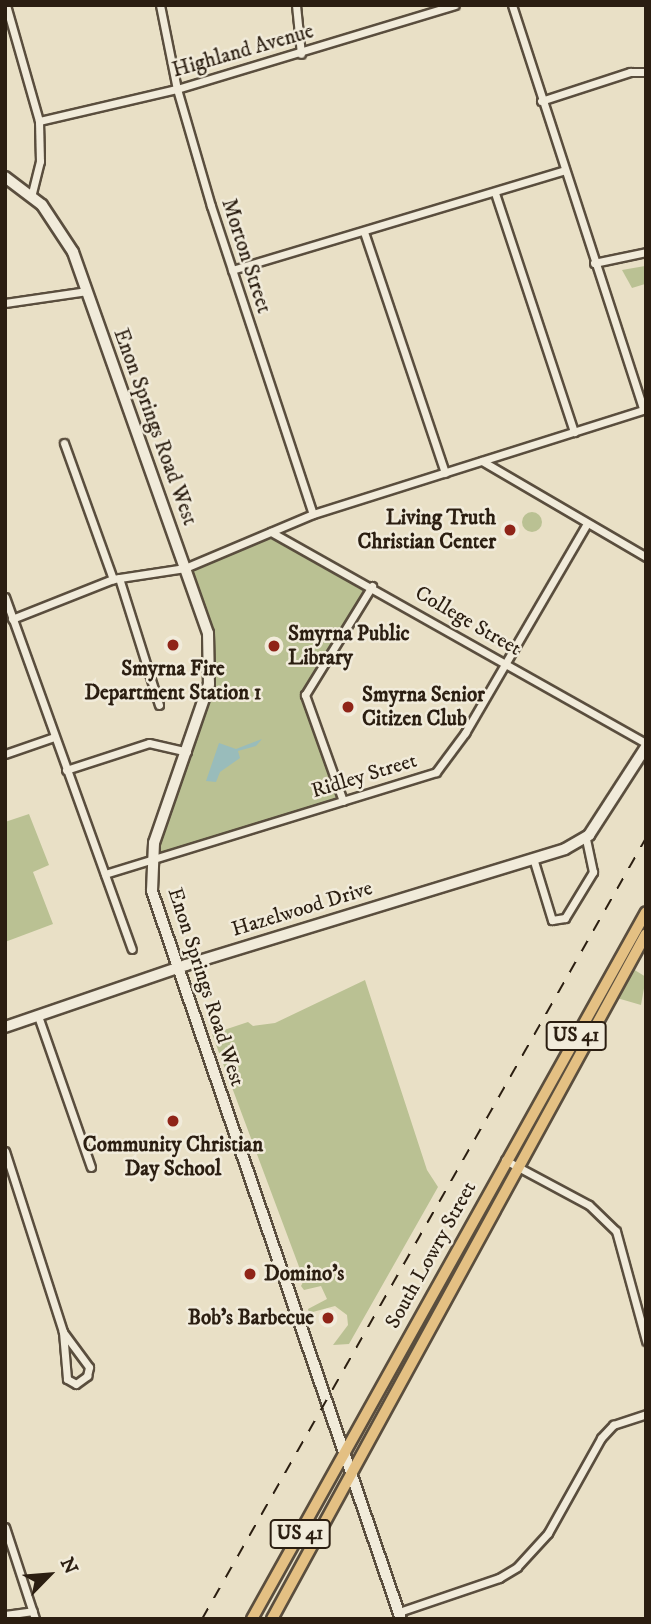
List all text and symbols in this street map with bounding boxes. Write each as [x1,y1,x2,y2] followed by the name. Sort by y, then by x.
[169,19,317,83] street label: Highland Avenue
[216,196,276,316] street label: Morton Street
[108,325,202,529] street label: Enon Springs Road West
[357,505,496,555] place label: Living Truth Christian Center
[502,522,518,538] marker: Living Truth Christian Center
[410,580,526,662] street label: College Street
[288,621,410,671] place label: Smyrna Public Library
[165,637,181,653] marker: Smyrna Fire Department Station 1
[266,638,282,654] marker: Smyrna Public Library
[84,656,262,706] place label: Smyrna Fire Department Station 1
[362,682,485,732] place label: Smyrna Senior Citizen Club
[340,699,356,715] marker: Smyrna Senior Citizen Club
[308,748,420,804] street label: Ridley Street
[228,876,376,942] street label: Hazelwood Drive
[162,884,250,1090] street label: Enon Springs Road West
[544,1020,608,1052] road number: US 41
[165,1113,181,1129] marker: Community Christian Day School
[83,1132,263,1182] place label: Community Christian Day School
[380,1177,482,1333] street label: South Lowry Street
[264,1261,344,1287] place label: Domino's
[242,1266,258,1282] marker: Domino's
[188,1305,314,1331] place label: Bob's Barbecue
[320,1310,336,1326] marker: Bob's Barbecue
[268,1518,332,1550] road number: US 41
[14,1540,84,1610] north arrow
[55,1554,82,1578] text: N

